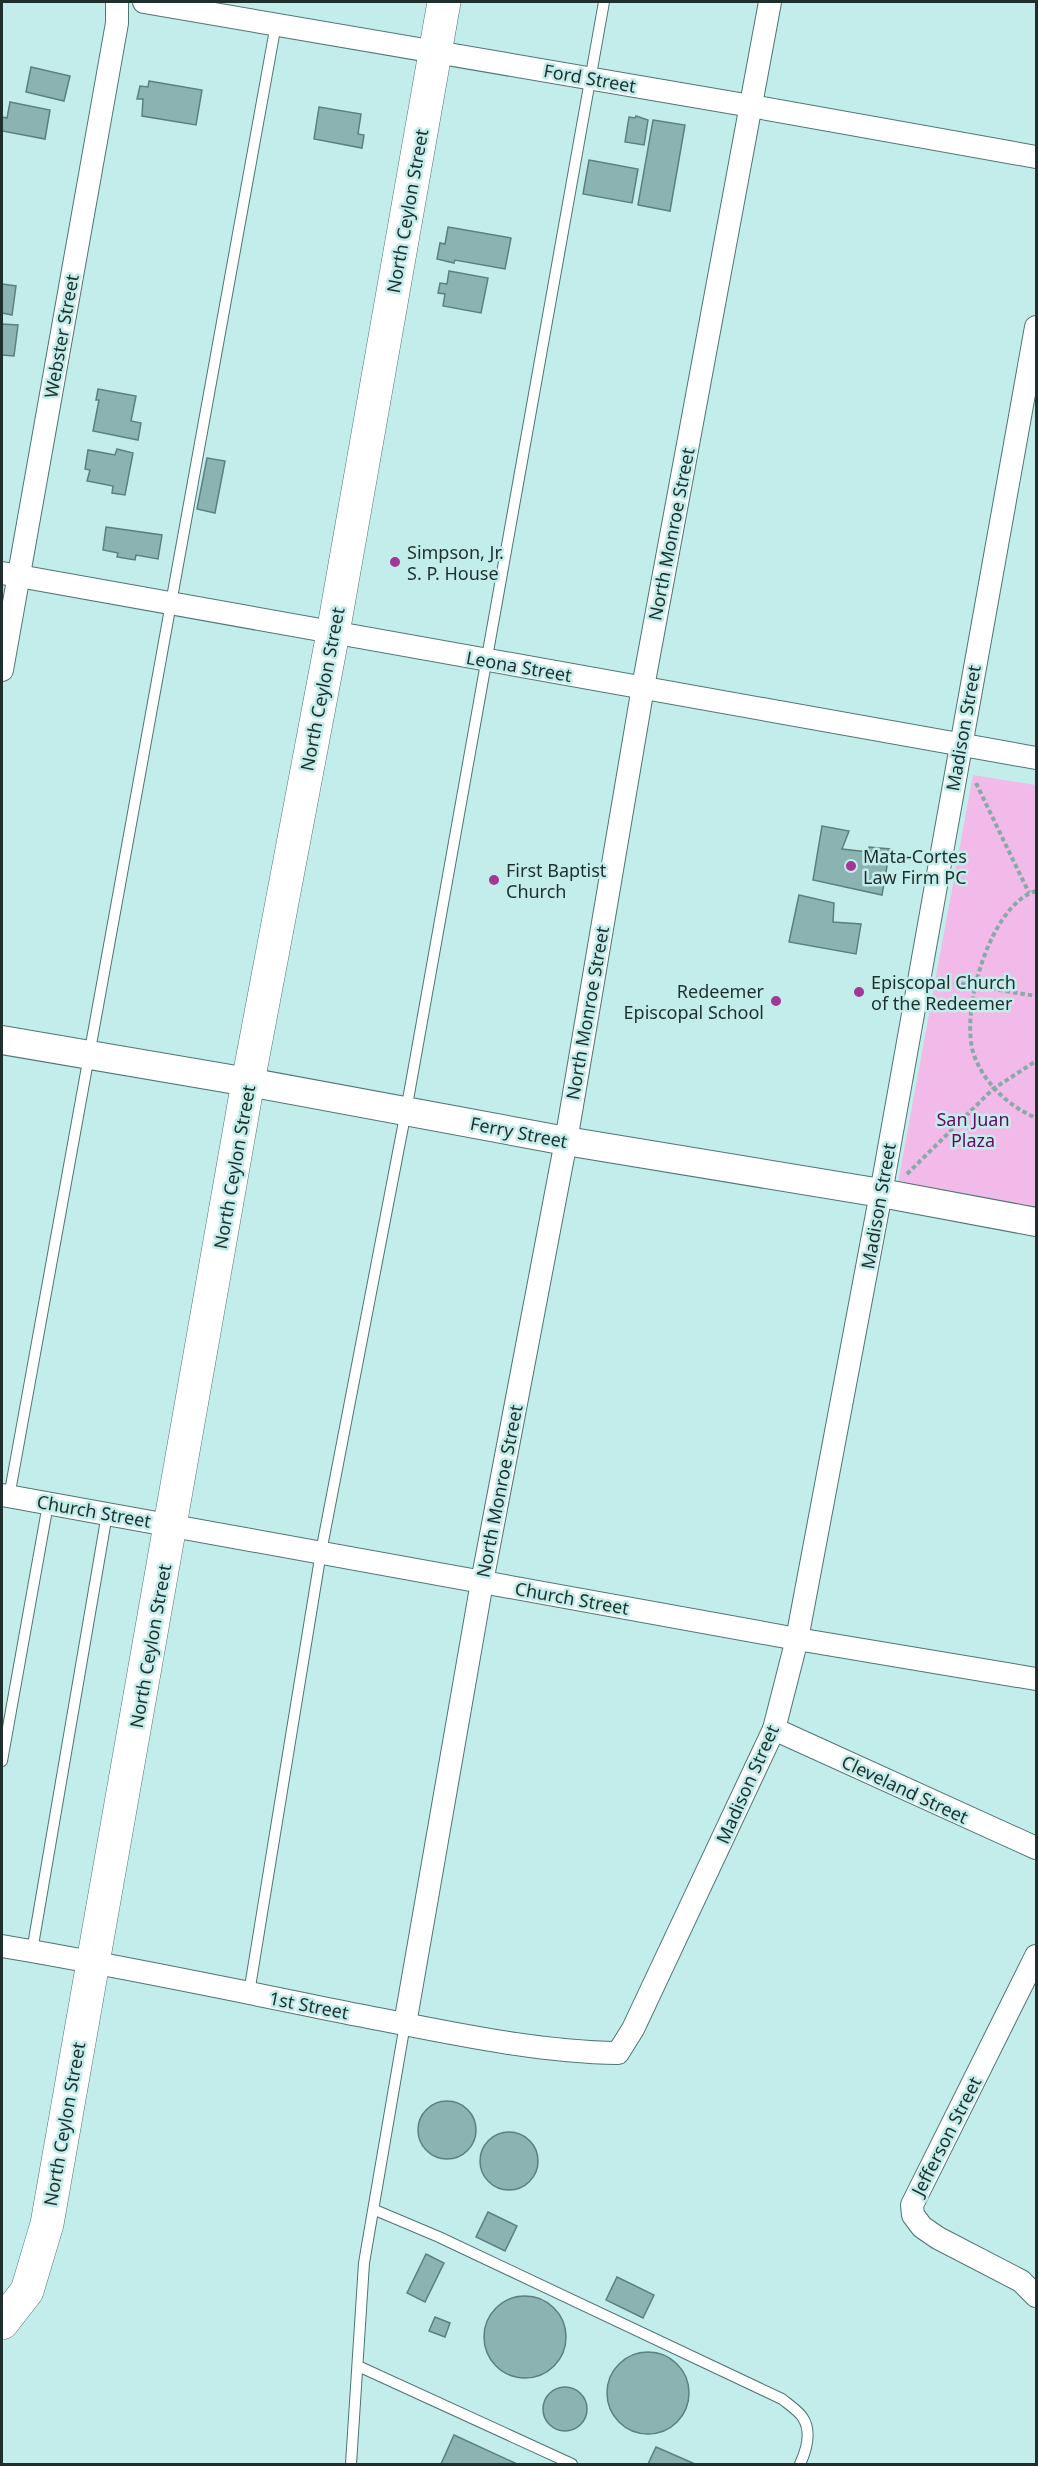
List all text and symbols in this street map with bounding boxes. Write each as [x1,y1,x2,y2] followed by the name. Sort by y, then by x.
[542,58,639,98] street label: Ford Street
[381,127,433,295] street label: North Ceylon Street
[38,272,84,400] street label: Webster Street
[642,445,700,623] street label: North Monroe Street
[407,540,504,585] place label: Simpson, Jr. S. P. House
[388,555,402,569] marker: Simpson, Jr. S. P. House
[294,605,350,773] street label: North Ceylon Street
[464,645,574,687] street label: Leona Street
[940,663,986,793] street label: Madison Street
[863,844,967,889] place label: Mata-Cortes Law Firm PC
[506,858,607,903] place label: First Baptist Church
[844,859,858,873] marker: Mata-Cortes Law Firm PC
[487,873,501,887] marker: First Baptist Church
[560,924,614,1102] street label: North Monroe Street
[871,970,1016,1015] place label: Episcopal Church of the Redeemer
[624,979,765,1024] place label: Redeemer Episcopal School
[852,985,866,999] marker: Episcopal Church of the Redeemer
[769,994,783,1008] marker: Redeemer Episcopal School
[208,1083,260,1251] street label: North Ceylon Street
[936,1107,1010,1152] park label: San Juan Plaza
[468,1111,570,1153] street label: Ferry Street
[855,1141,901,1271] street label: Madison Street
[470,1402,528,1580] street label: North Monroe Street
[35,1489,153,1533] street label: Church Street
[124,1562,176,1730] street label: North Ceylon Street
[513,1576,631,1620] street label: Church Street
[710,1720,784,1847] street label: Madison Street
[838,1749,973,1829] street label: Cleveland Street
[267,1986,351,2025] street label: 1st Street
[38,2040,90,2208] street label: North Ceylon Street
[905,2072,987,2201] street label: Jefferson Street

